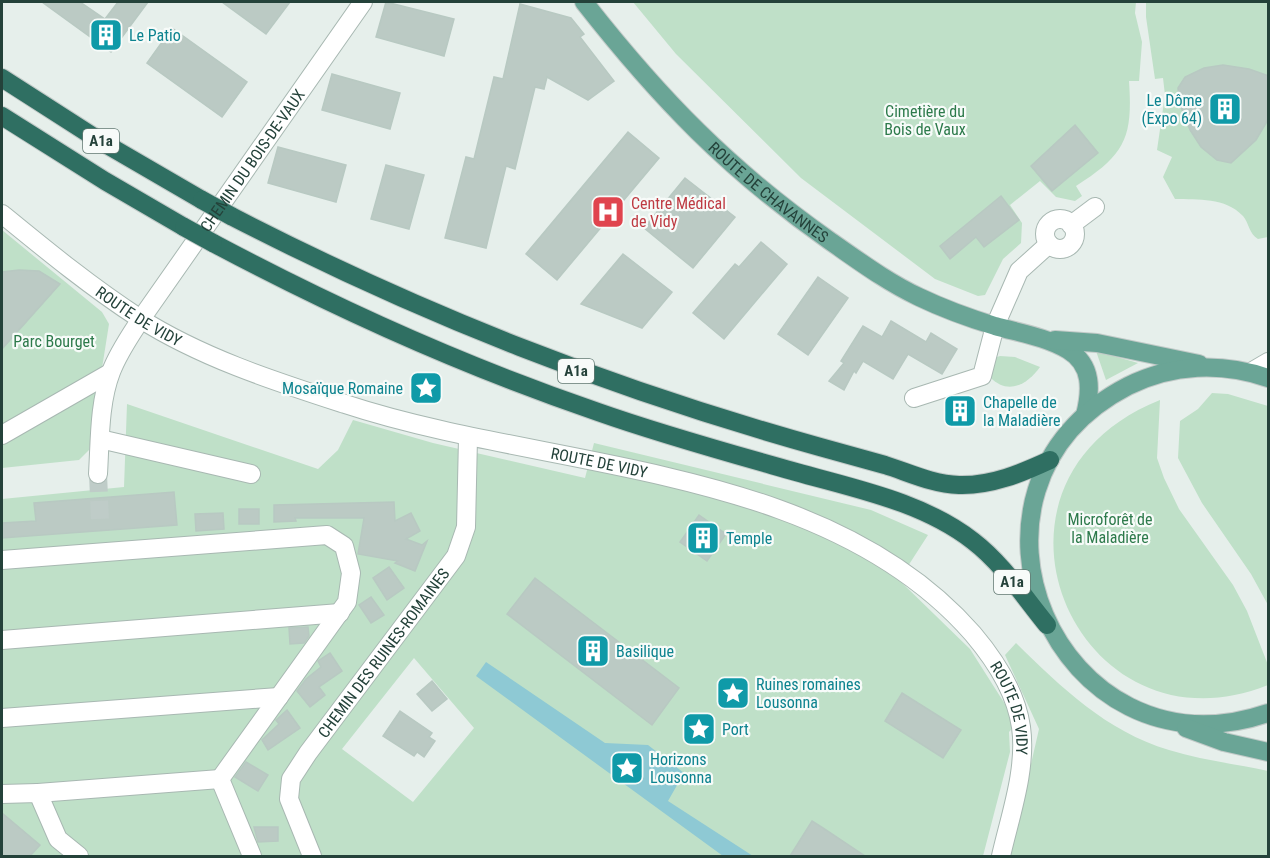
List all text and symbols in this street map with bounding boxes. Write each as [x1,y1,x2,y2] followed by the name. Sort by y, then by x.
[88,17,124,53] building icon: Le Patio
[129,26,181,45] place label: Le Patio
[196,86,309,235] street label: CHEMIN DU BOIS-DE-VAUX
[1142,91,1202,128] place label: Le Dôme (Expo 64)
[1207,91,1243,127] building icon: Le Dôme (Expo 64)
[884,102,966,139] park label: Cimetière du Bois de Vaux
[83,129,119,153] road number: A1a
[705,138,832,247] street label: ROUTE DE CHAVANNES
[590,194,626,230] hospital icon: Centre Médical de Vidy
[631,194,726,231] place label: Centre Médical de Vidy
[92,282,185,351] street label: ROUTE DE VIDY
[13,332,95,351] park label: Parc Bourget
[558,359,594,383] road number: A1a
[408,370,444,406] place icon: Mosaïque Romaine
[282,379,403,398] place label: Mosaïque Romaine
[942,393,978,429] building icon: Chapelle de la Maladière
[983,393,1060,430] place label: Chapelle de la Maladière
[549,444,650,482] street label: ROUTE DE VIDY
[1067,510,1153,547] park label: Microforêt de la Maladière
[685,520,721,556] building icon: Temple
[726,529,772,548] place label: Temple
[314,565,453,742] street label: CHEMIN DES RUINES-ROMAINES
[994,570,1030,594] road number: A1a
[575,633,611,669] building icon: Basilique
[616,642,674,661] place label: Basilique
[986,658,1031,756] street label: ROUTE DE VIDY
[715,675,751,711] place icon: Ruines romaines Lousonna
[756,675,861,712] place label: Ruines romaines Lousonna
[681,711,717,747] place icon: Port
[722,720,749,739] place label: Port
[609,750,645,786] place icon: Horizons Lousonna
[650,750,712,787] place label: Horizons Lousonna

